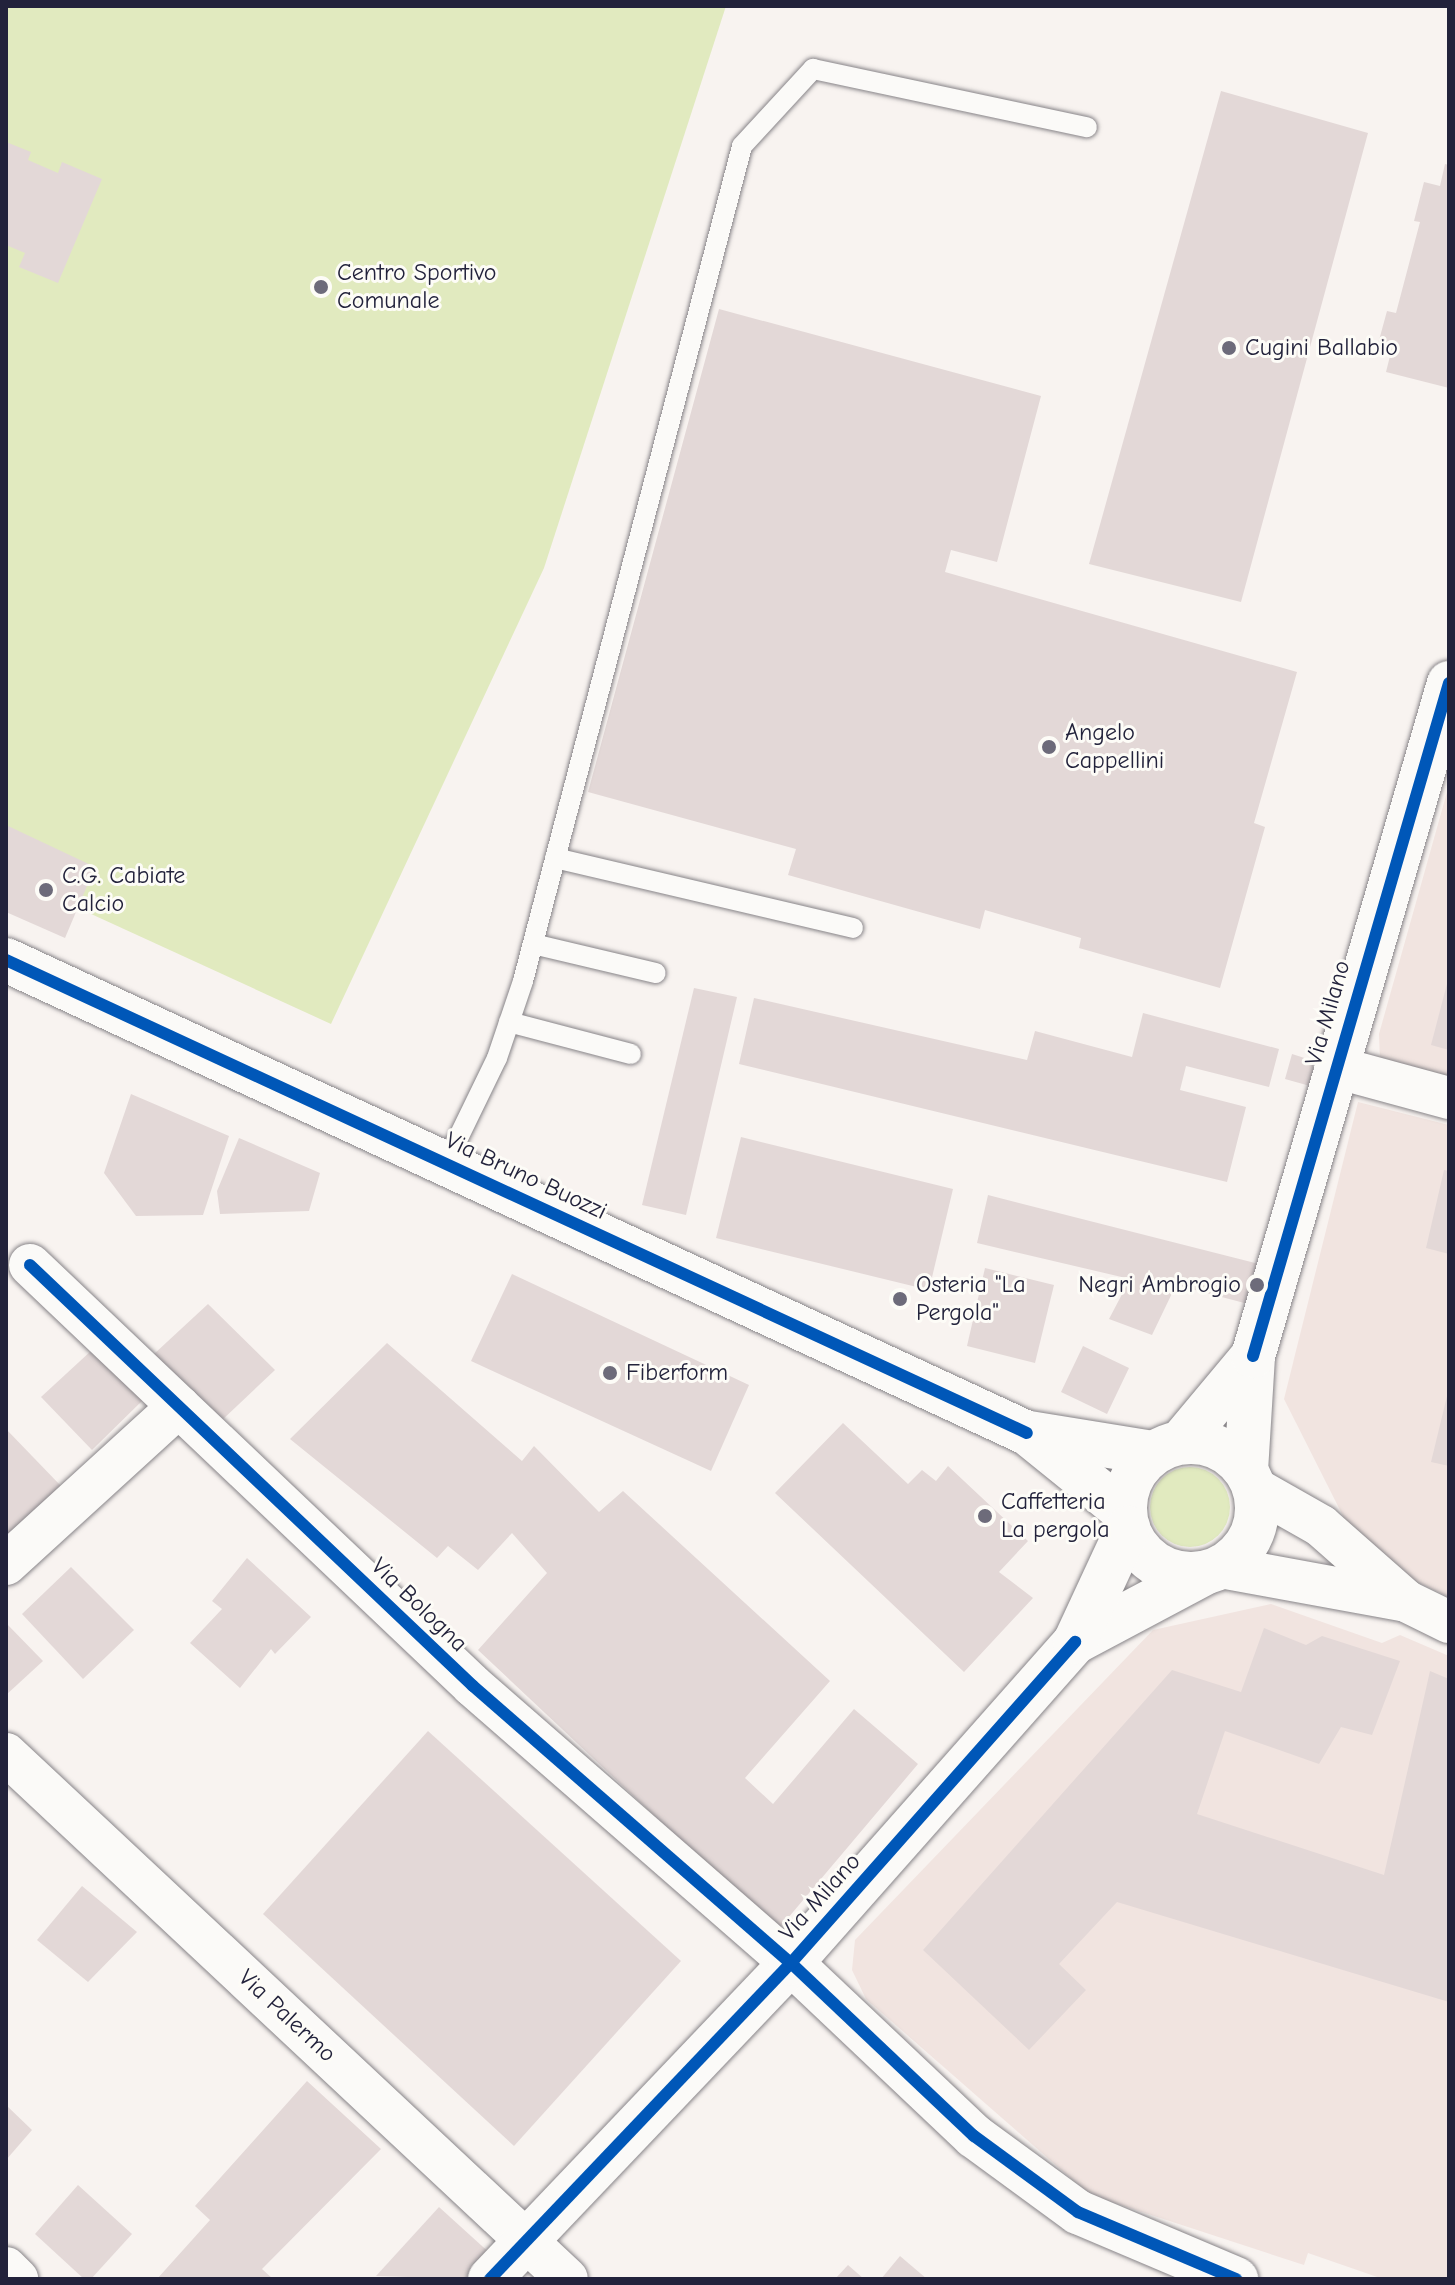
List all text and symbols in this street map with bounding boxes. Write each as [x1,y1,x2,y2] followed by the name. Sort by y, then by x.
[337,259,497,315] place label: Centro Sportivo Comunale
[312,278,330,296] marker: Centro Sportivo Comunale
[1245,334,1398,362] place label: Cugini Ballabio
[1220,339,1238,357] marker: Cugini Ballabio
[1065,719,1164,775] place label: Angelo Cappellini
[1040,738,1058,756] marker: Angelo Cappellini
[62,862,185,918] place label: C.G. Cabiate Calcio
[37,881,55,899] marker: C.G. Cabiate Calcio
[1299,957,1357,1069] street label: Via Milano
[441,1126,611,1226] street label: Via Bruno Buozzi
[916,1271,1026,1327] place label: Osteria "La Pergola"
[1078,1271,1241,1299] place label: Negri Ambrogio
[1248,1276,1266,1294] marker: Negri Ambrogio
[891,1290,909,1308] marker: Osteria "La Pergola"
[626,1359,728,1387] place label: Fiberform
[601,1364,619,1382] marker: Fiberform
[1001,1488,1110,1544] place label: Caffetteria La pergola
[976,1507,994,1525] marker: Caffetteria La pergola
[365,1552,473,1658] street label: Via Bologna
[773,1847,867,1947] street label: Via Milano
[232,1964,342,2068] street label: Via Palermo

